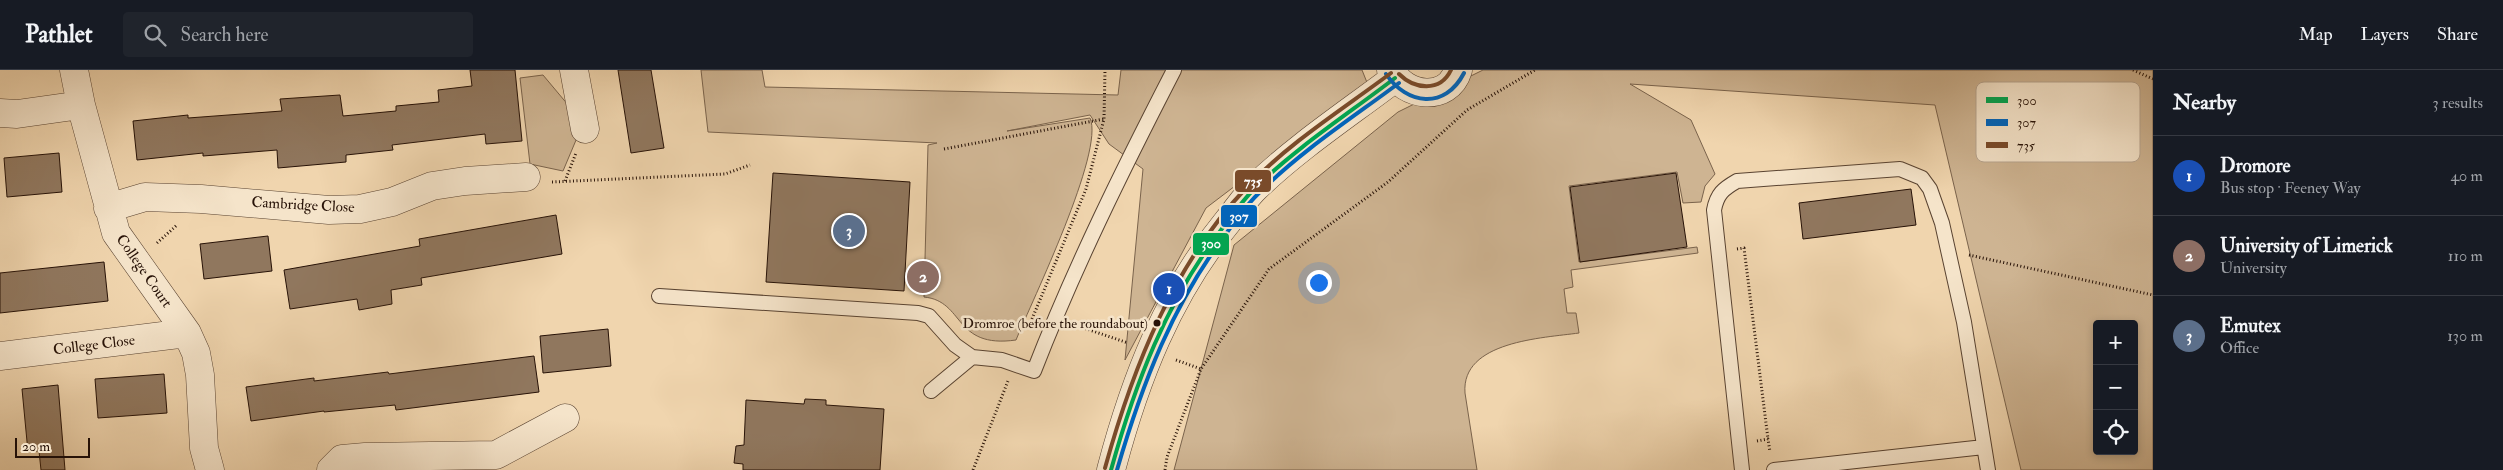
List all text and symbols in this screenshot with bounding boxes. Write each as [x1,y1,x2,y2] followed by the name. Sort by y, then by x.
[123,12,473,57] search box
[25,19,93,50] text: Pathlet
[141,21,169,49] icon: search
[181,23,268,47] text: Search here
[2299,23,2333,46] text: Map
[2361,23,2409,46] text: Layers
[2437,23,2478,46] text: Share
[1976,82,2140,162] legend
[2173,89,2236,116] text: Nearby
[2017,92,2037,109] text: 300
[2432,93,2483,113] text: 3 results
[2017,114,2037,131] text: 307
[2017,137,2036,154] text: 735
[2220,154,2290,178] text: Dromore
[2186,166,2192,186] text: 1
[2450,166,2483,186] text: 40 m
[1234,169,1272,193] line badge: 735
[1244,173,1263,190] text: 735
[2220,178,2361,198] text: Bus stop · Feeney Way
[251,193,355,217] street label: Cambridge Close
[1220,204,1258,228] line badge: 307
[1230,208,1249,225] text: 307
[833,212,865,250] pin: 3
[112,231,176,311] street label: College Court
[1192,232,1230,256] line badge: 300
[2220,234,2393,258] text: University of Limerick
[1201,235,1221,252] text: 300
[2185,246,2193,266] text: 2
[2448,246,2483,266] text: 110 m
[907,258,939,296] pin: 2
[2220,258,2287,278] text: University
[1153,270,1185,308] pin: 1
[1306,270,1332,296] your location
[2220,314,2281,338] text: Emutex
[963,315,1148,332] place label: Dromroe (before the roundabout)
[1152,318,1162,328] marker: Dromroe (before the roundabout)
[2093,320,2138,455] map controls
[2093,320,2138,365] button: +
[2186,326,2192,346] text: 3
[2447,326,2483,346] text: 130 m
[52,331,136,359] street label: College Close
[2220,338,2259,358] text: Office
[2093,365,2138,410] button: −
[2093,410,2138,455] button: locate
[15,435,90,458] scale bar
[22,438,50,455] text: 20 m

